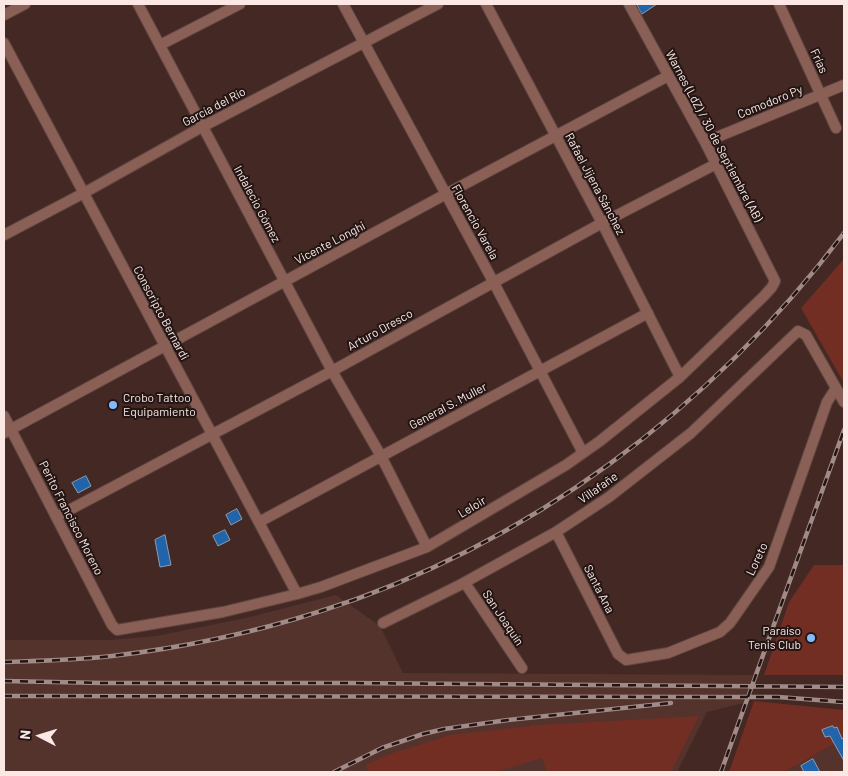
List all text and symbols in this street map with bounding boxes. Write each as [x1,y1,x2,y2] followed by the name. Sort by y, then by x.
[807,46,831,76] street label: Frías
[662,48,766,224] street label: Warnes (LdZ) / 30 de Septiembre (AB)
[735,82,805,122] street label: Comodoro Py
[180,84,248,130] street label: García del Río
[562,131,628,237] street label: Rafael Jijena Sánchez
[231,163,283,245] street label: Indalecio Gómez
[448,182,502,262] street label: Florencio Varela
[292,218,368,268] street label: Vicente Longhi
[130,264,192,362] street label: Conscripto Bernardi
[345,306,415,354] street label: Arturo Dresco
[407,379,489,433] street label: General S. Muller
[123,391,196,419] place label: Crobo Tattoo Equipamiento
[107,399,119,411] marker: Crobo Tattoo Equipamiento
[36,458,106,578] street label: Perito Francisco Moreno
[576,469,620,507] street label: Villafañe
[455,493,489,521] street label: Leloir
[743,540,771,578] street label: Loreto
[581,562,617,616] street label: Santa Ana
[479,588,527,648] street label: San Joaquín
[748,624,801,652] place label: Paraíso Tenis Club
[805,632,817,644] marker: Paraíso Tenis Club
[15,711,65,761] north arrow
[16,729,33,740] text: N

